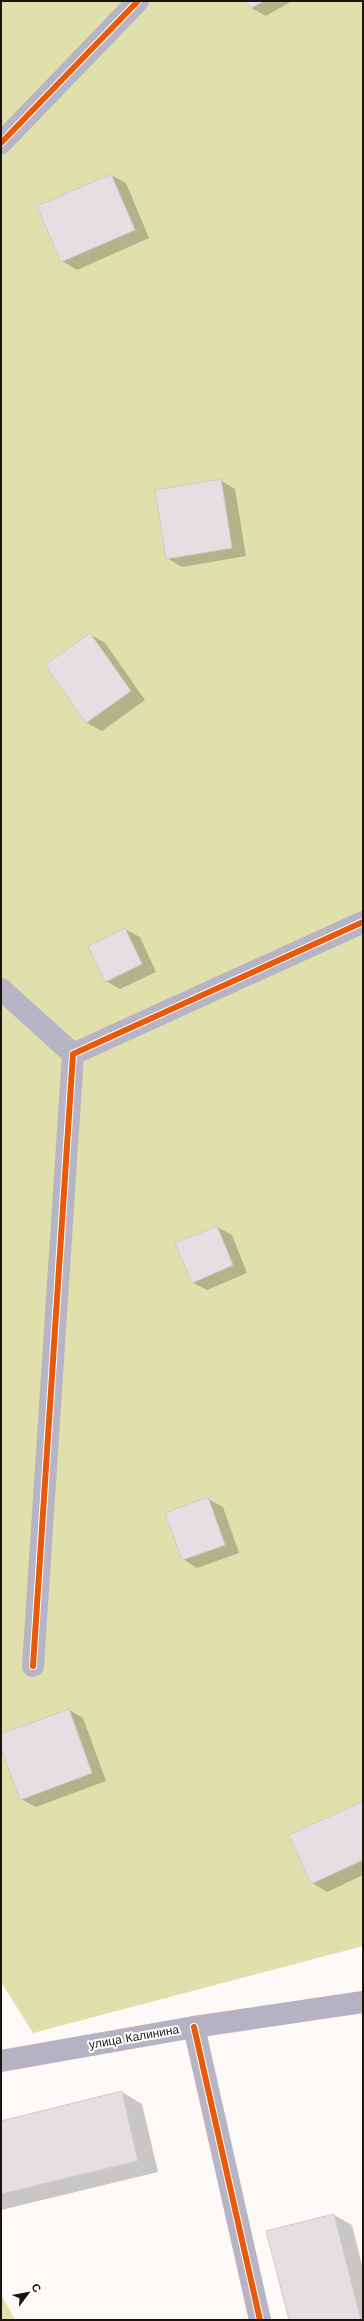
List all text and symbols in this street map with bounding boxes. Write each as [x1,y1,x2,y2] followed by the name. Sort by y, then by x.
[88,2022,180,2052] street label: улица Калинина
[8,2273,48,2313] north arrow
[28,2281,44,2295] text: С

